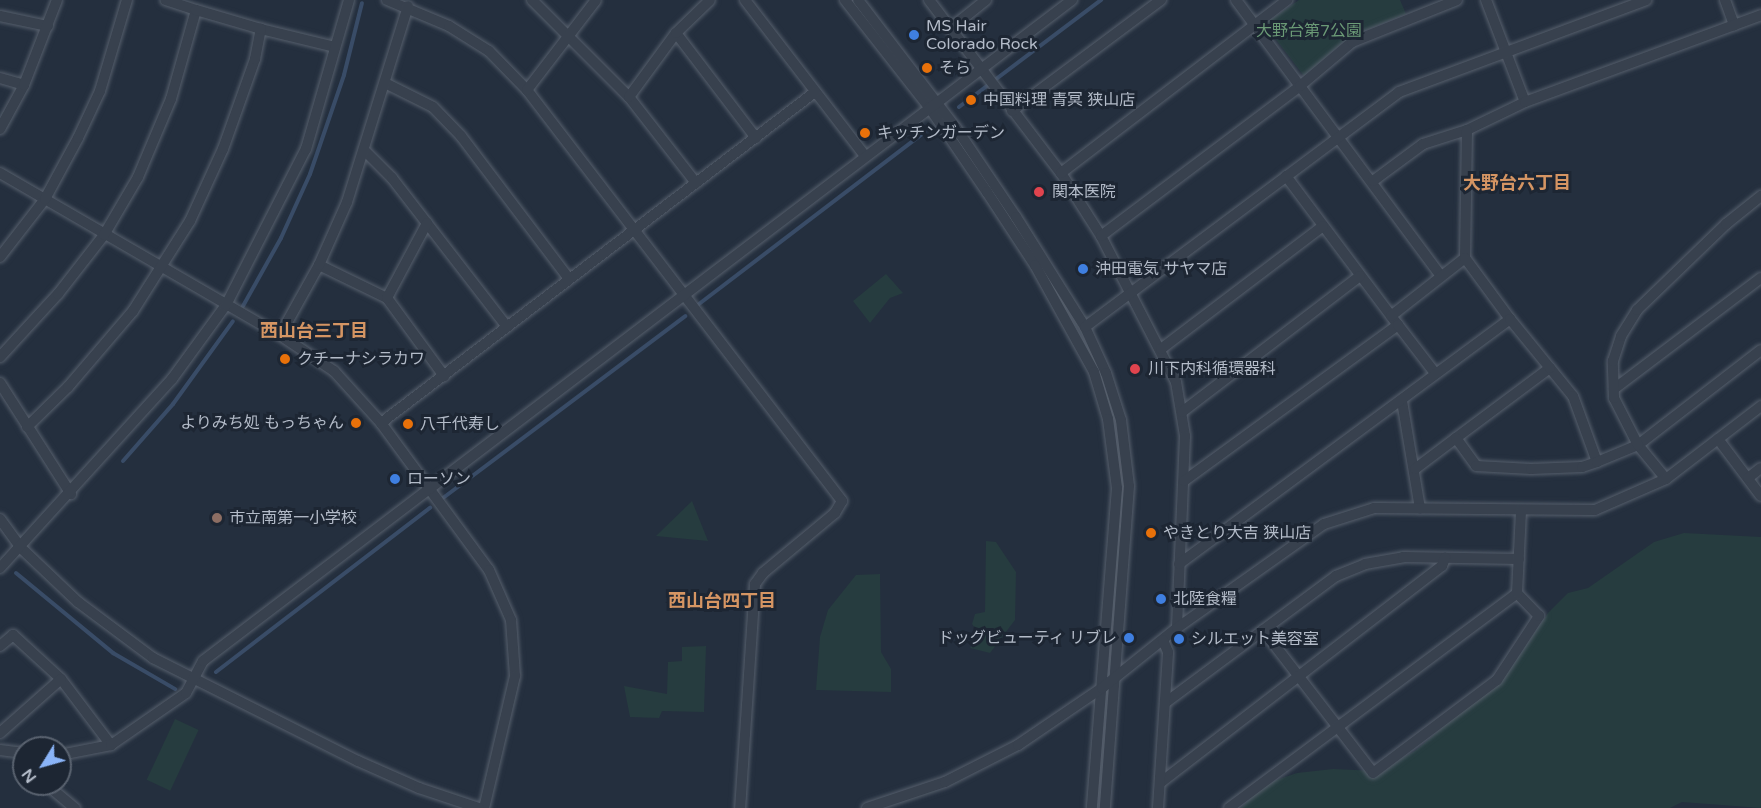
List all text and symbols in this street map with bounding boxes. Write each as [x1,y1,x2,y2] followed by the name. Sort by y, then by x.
[926,16,1038,54] place label: MS Hair Colorado Rock
[1256,21,1362,41] park label: 大野台第7公園
[907,28,921,42] marker: MS Hair Colorado Rock
[939,58,971,78] place label: そら
[920,61,934,75] marker: そら
[983,90,1135,110] place label: 中国料理 青冥 狭山店
[964,93,978,107] marker: 中国料理 青冥 狭山店
[877,123,1005,143] place label: キッチンガーデン
[858,126,872,140] marker: キッチンガーデン
[1463,172,1571,194] district label: 大野台六丁目
[1052,182,1116,202] place label: 関本医院
[1030,183,1048,201] marker: 関本医院
[1095,259,1227,279] place label: 沖田電気 サヤマ店
[1076,262,1090,276] marker: 沖田電気 サヤマ店
[260,320,368,342] district label: 西山台三丁目
[297,349,425,369] place label: クチーナシラカワ
[278,352,292,366] marker: クチーナシラカワ
[1148,359,1276,379] place label: 川下内科循環器科
[1126,360,1144,378] marker: 川下内科循環器科
[180,413,344,433] place label: よりみち処 もっちゃん
[420,414,500,434] place label: 八千代寿し
[349,416,363,430] marker: よりみち処 もっちゃん
[401,417,415,431] marker: 八千代寿し
[407,469,471,489] place label: ローソン
[388,472,402,486] marker: ローソン
[229,508,357,528] place label: 市立南第一小学校
[210,511,224,525] marker: 市立南第一小学校
[1163,523,1311,543] place label: やきとり大吉 狭山店
[1144,526,1158,540] marker: やきとり大吉 狭山店
[1173,589,1237,609] place label: 北陸食糧
[668,590,776,612] district label: 西山台四丁目
[1154,592,1168,606] marker: 北陸食糧
[937,628,1117,648] place label: ドッグビューティ リブレ
[1191,629,1319,649] place label: シルエット美容室
[1122,631,1136,645] marker: ドッグビューティ リブレ
[1172,632,1186,646] marker: シルエット美容室
[12,736,72,796] north arrow
[17,764,41,787] text: N

